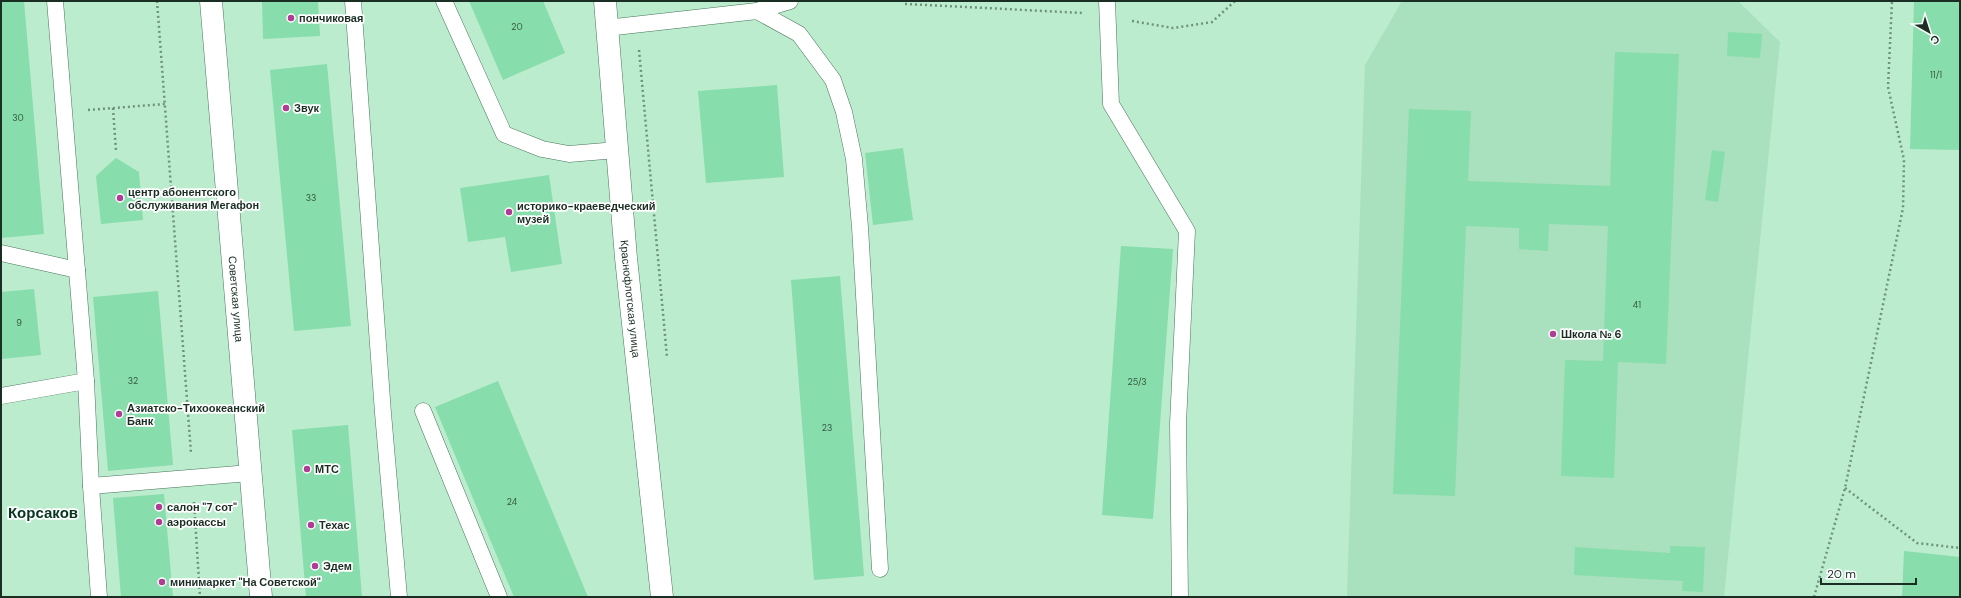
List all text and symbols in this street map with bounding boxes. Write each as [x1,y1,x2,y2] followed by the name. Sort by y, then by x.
[299,11,363,25] place label: пончиковая
[1909,12,1949,52] north arrow
[286,13,296,23] marker: пончиковая
[511,21,523,33] house number: 20
[1928,32,1943,48] text: С
[1930,69,1942,81] house number: 11/1
[294,101,319,115] place label: Звук
[281,103,291,113] marker: Звук
[12,112,24,124] house number: 30
[128,185,259,212] place label: центр абонентского обслуживания Мегафон
[306,192,316,204] house number: 33
[115,193,125,203] marker: центр абонентского обслуживания Мегафон
[517,199,655,226] place label: историко-краеведческий музей
[504,207,514,217] marker: историко-краеведческий музей
[618,239,644,359] street label: Краснофлотская улица
[225,255,247,343] street label: Советская улица
[1633,299,1641,311] house number: 41
[16,317,22,329] house number: 9
[1561,327,1621,341] place label: Школа № 6
[1548,329,1558,339] marker: Школа № 6
[128,375,138,387] house number: 32
[1128,376,1146,388] house number: 25/3
[127,401,265,428] place label: Азиатско-Тихоокеанский Банк
[114,409,124,419] marker: Азиатско-Тихоокеанский Банк
[822,422,832,434] house number: 23
[315,462,339,476] place label: МТС
[302,464,312,474] marker: МТС
[507,496,518,508] house number: 24
[167,500,237,514] place label: салон "7 сот"
[154,502,164,512] marker: салон "7 сот"
[8,503,78,523] district label: Корсаков
[167,515,226,529] place label: аэрокассы
[154,517,164,527] marker: аэрокассы
[319,518,350,532] place label: Техас
[306,520,316,530] marker: Техас
[323,559,352,573] place label: Эдем
[1821,560,1916,586] scale bar
[310,561,320,571] marker: Эдем
[1827,566,1856,582] text: 20 m
[170,575,321,589] place label: минимаркет "На Советской"
[157,577,167,587] marker: минимаркет "На Советской"

